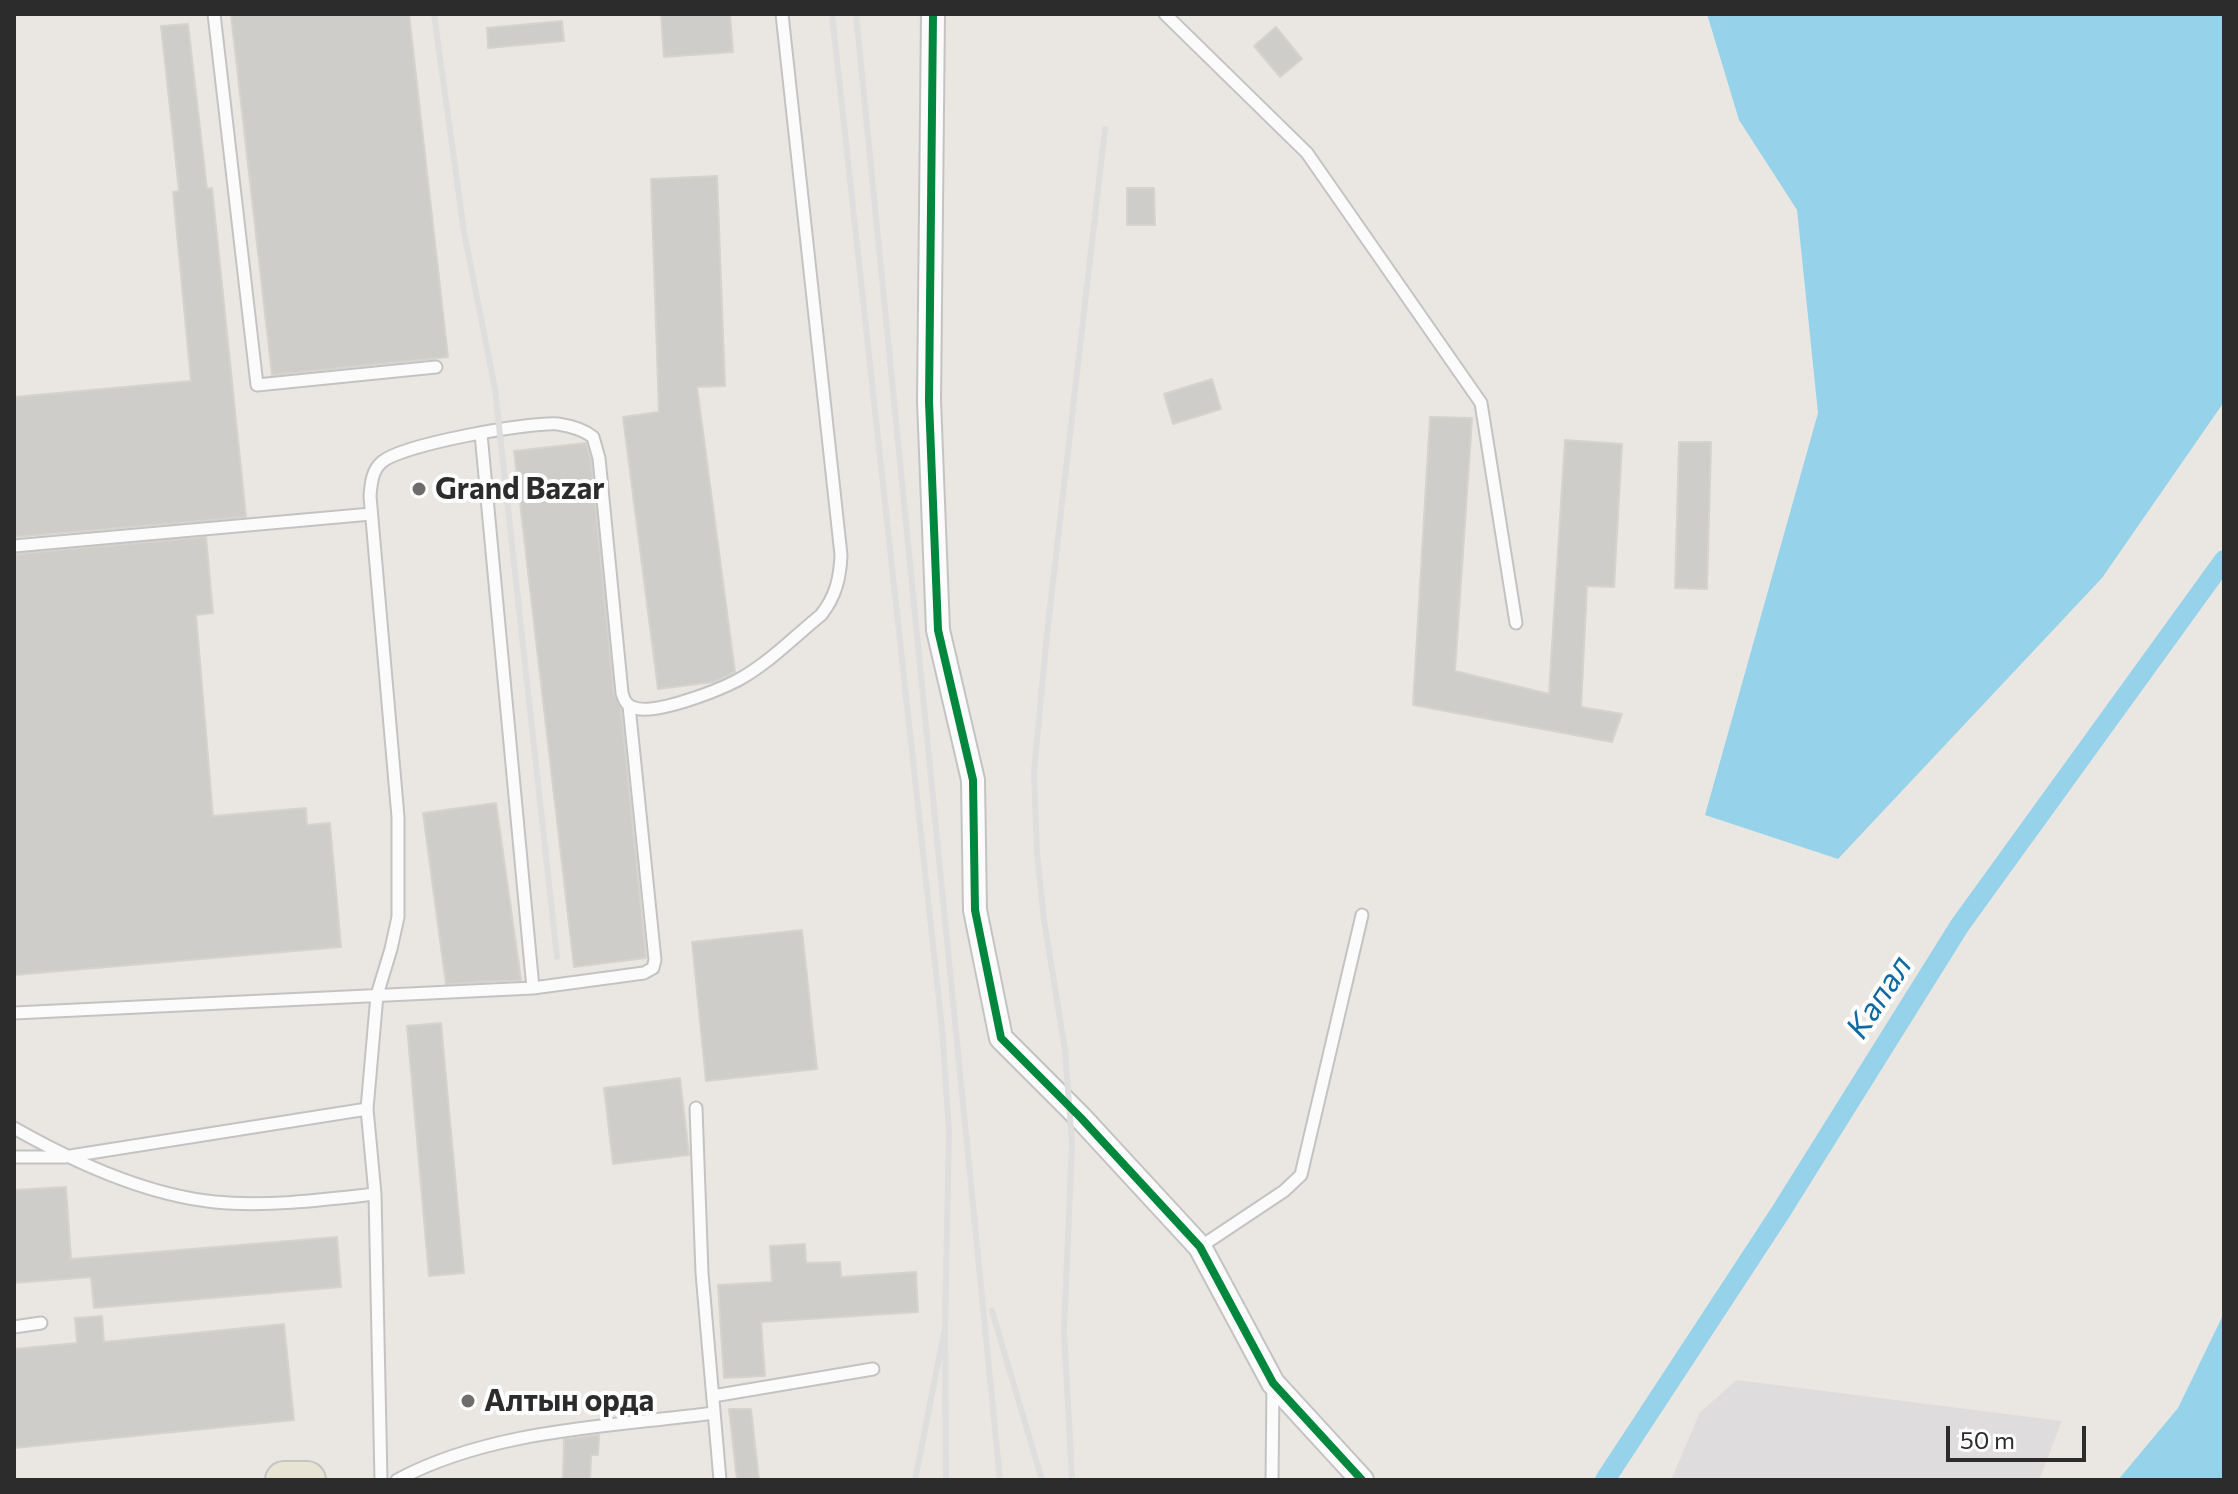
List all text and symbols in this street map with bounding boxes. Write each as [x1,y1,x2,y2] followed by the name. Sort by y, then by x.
[435,471,605,507] place label: Grand Bazar
[410,480,428,498] marker: Grand Bazar
[1838,948,1920,1046] water label: Капал
[484,1383,654,1419] place label: Алтын орда
[459,1392,477,1410] marker: Алтын орда
[1950,1410,2090,1460] scale bar
[1960,1425,2015,1454] text: 50 m

